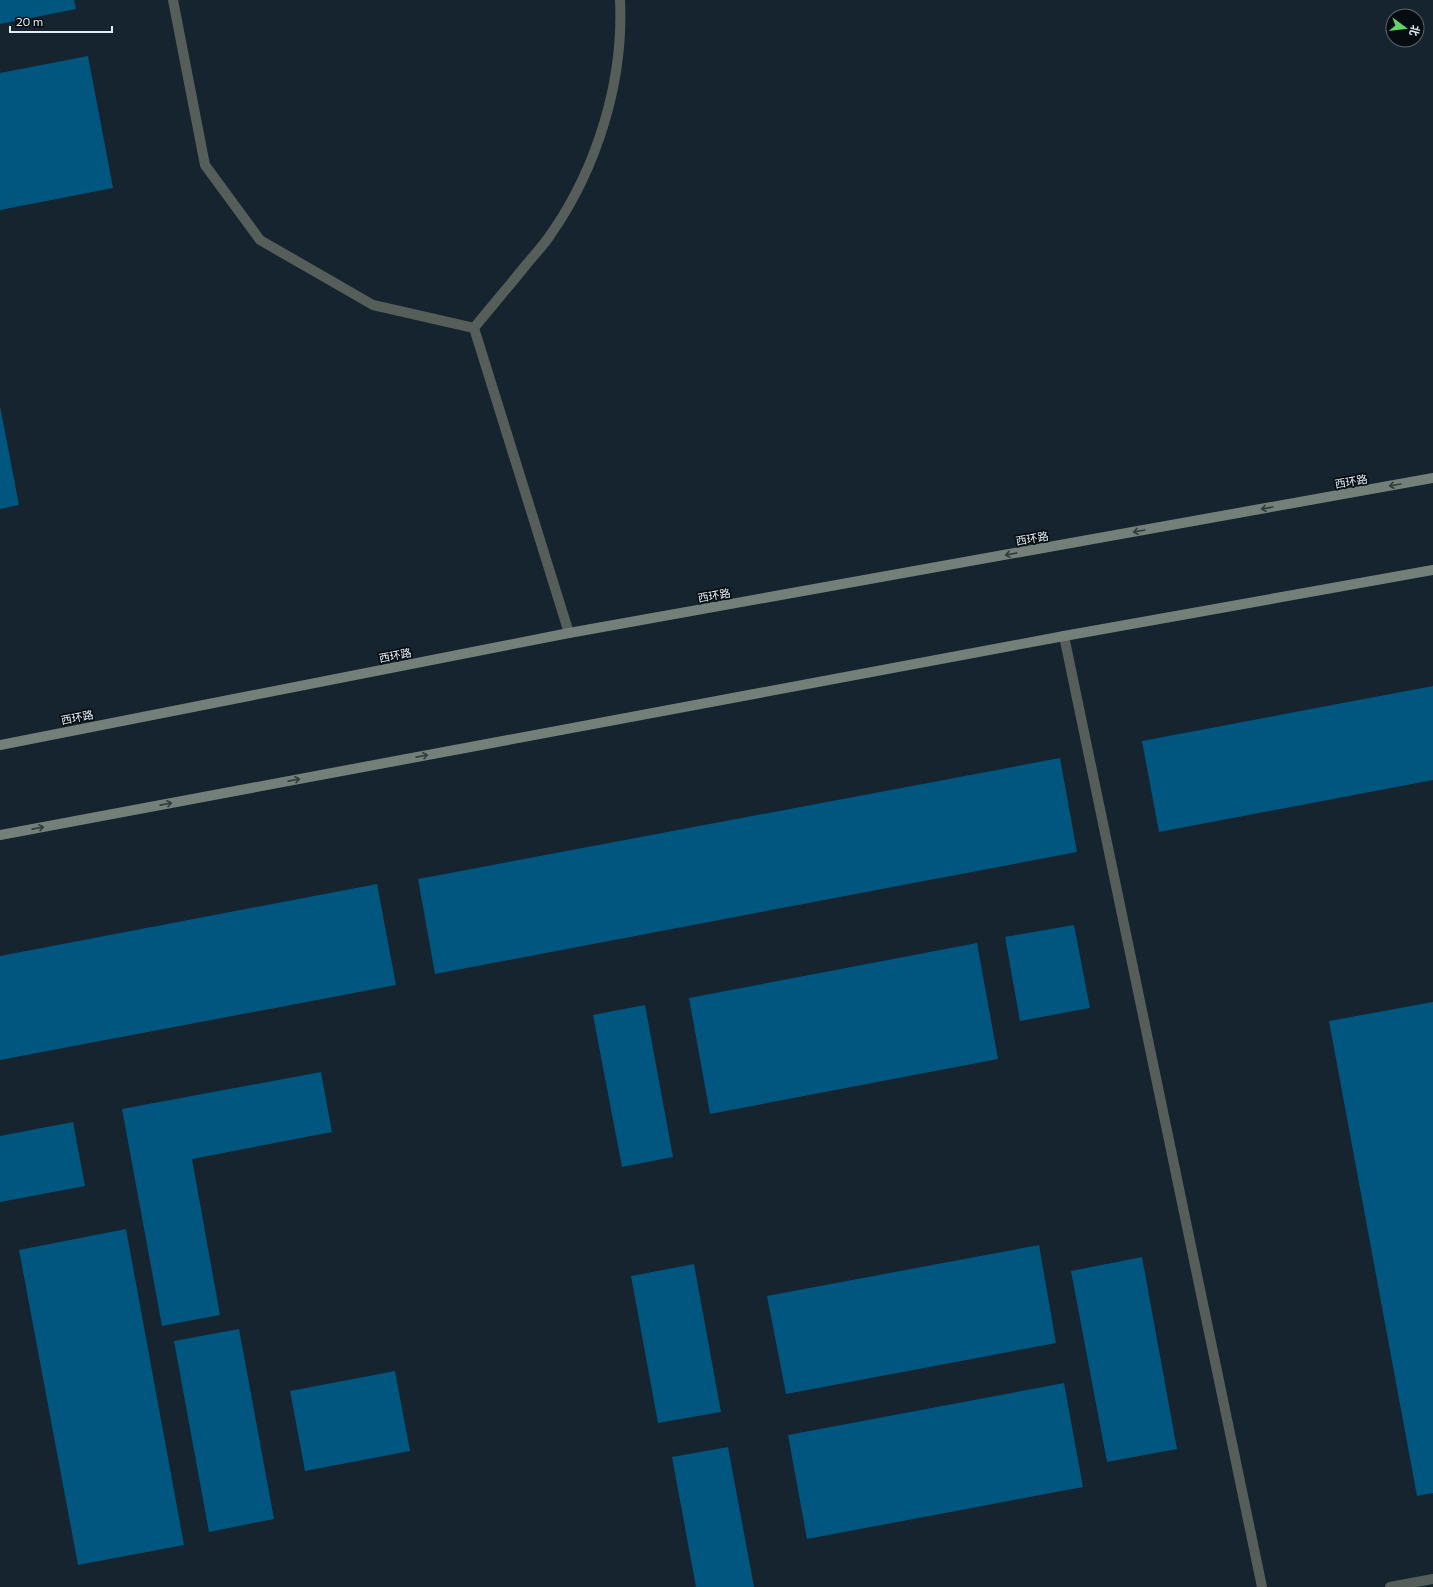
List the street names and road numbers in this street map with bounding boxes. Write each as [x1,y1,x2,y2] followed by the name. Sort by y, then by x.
[1334,472,1368,490] street label: 西环路
[1015,529,1049,547] street label: 西环路
[697,586,731,604] street label: 西环路
[378,645,412,665] street label: 西环路
[60,707,94,727] street label: 西环路

